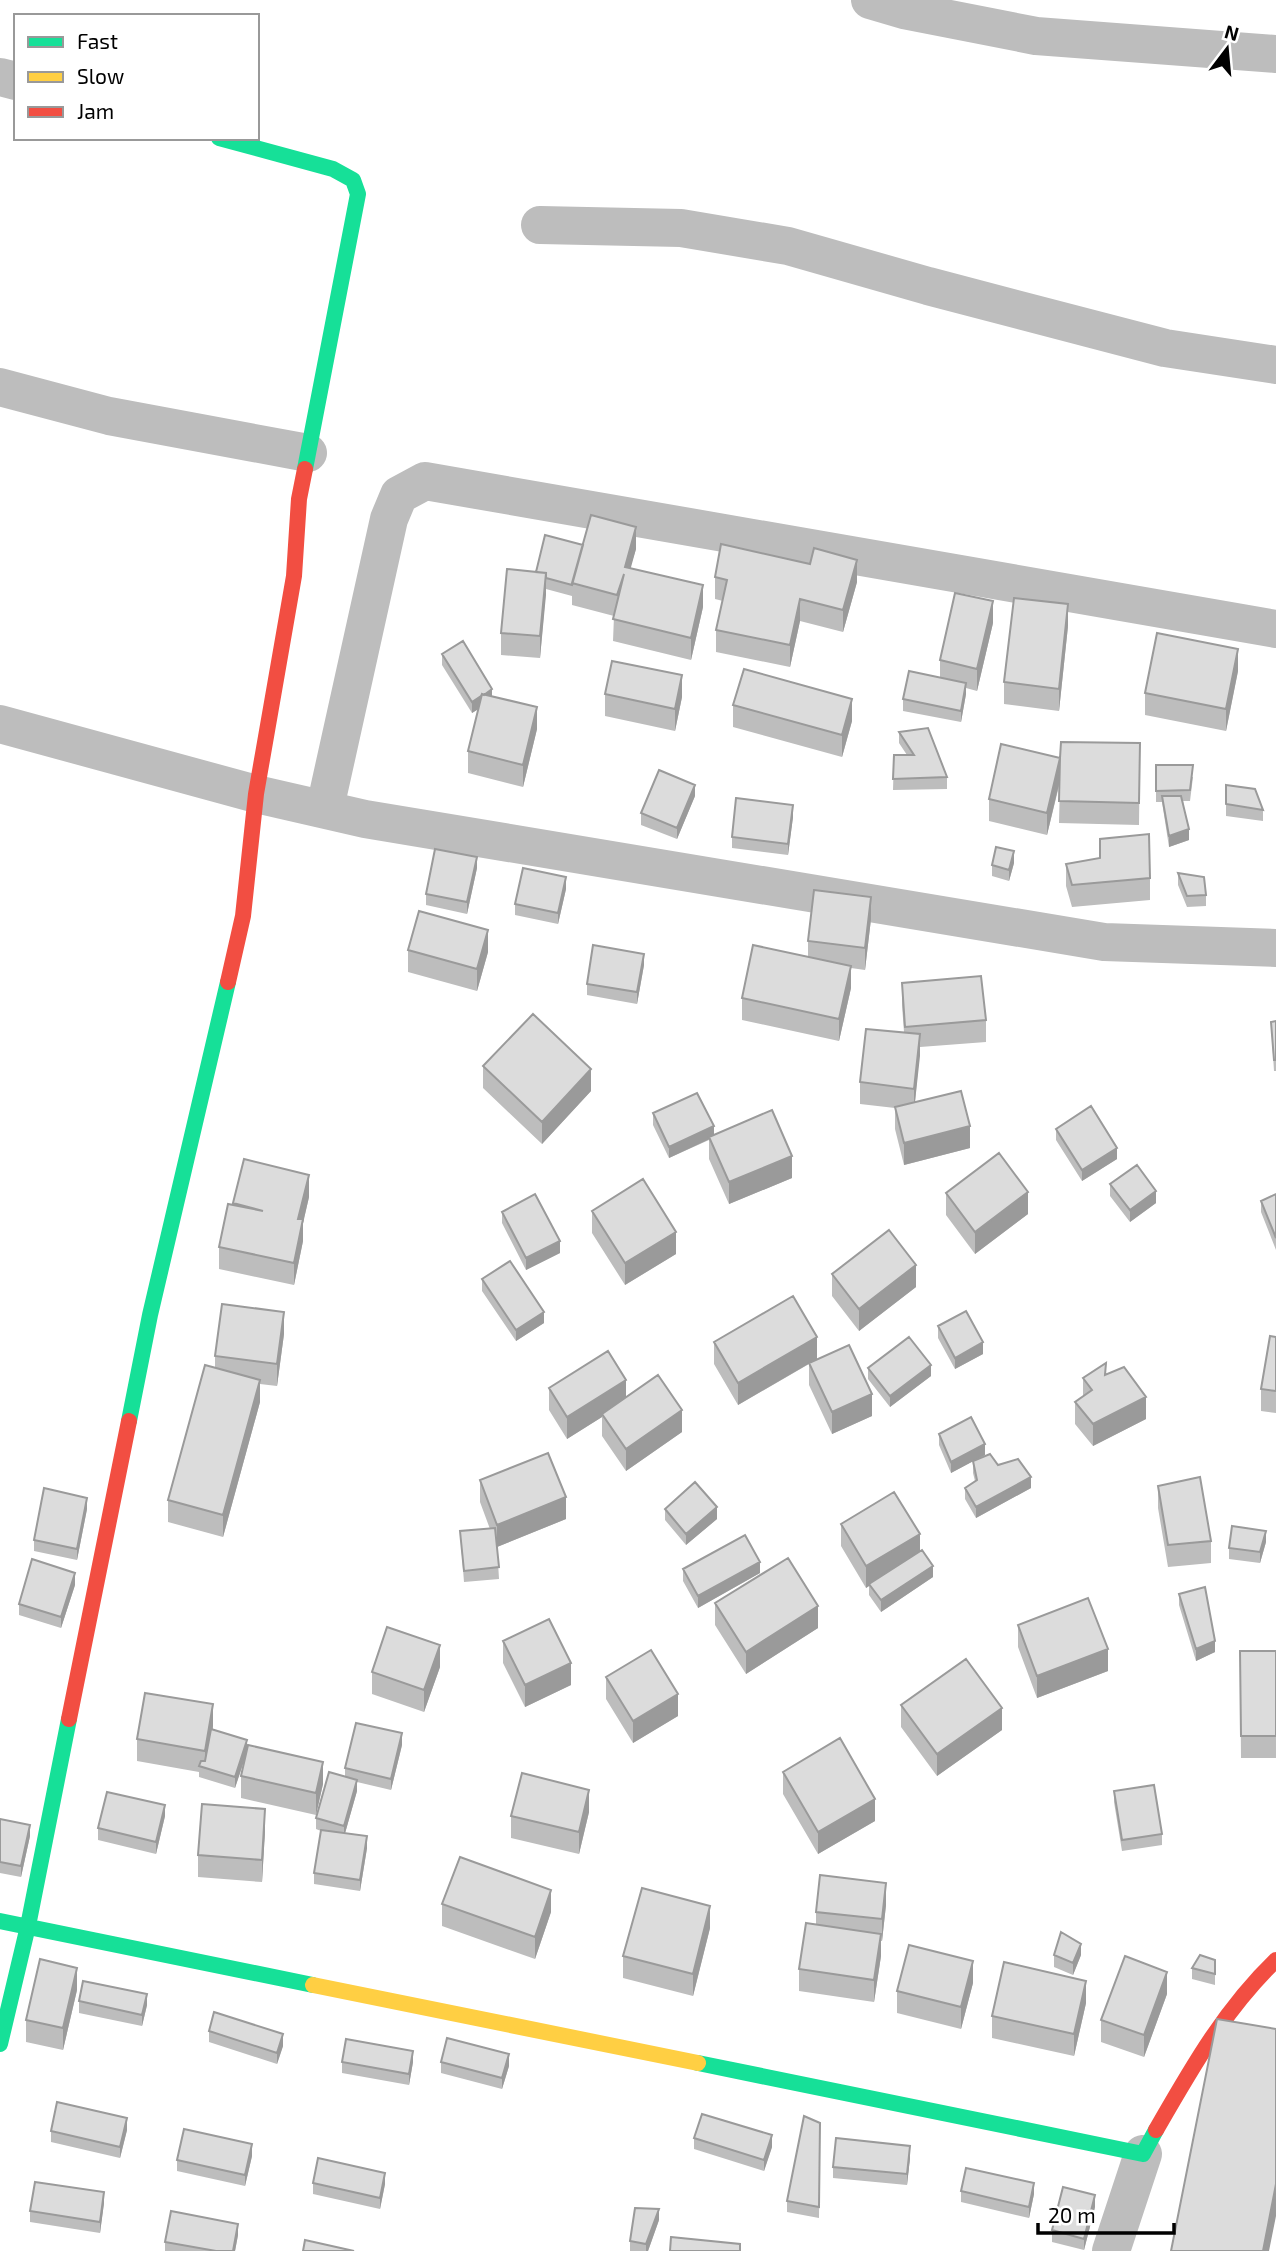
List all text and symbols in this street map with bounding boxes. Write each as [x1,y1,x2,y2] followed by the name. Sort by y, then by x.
[14,14,259,140] legend
[1192,14,1262,84] north arrow
[1222,19,1242,45] text: N
[77,28,118,53] text: Fast
[77,63,124,88] text: Slow
[77,98,114,123] text: Jam
[1038,2192,1174,2236] scale bar
[1048,2202,1096,2227] text: 20 m

